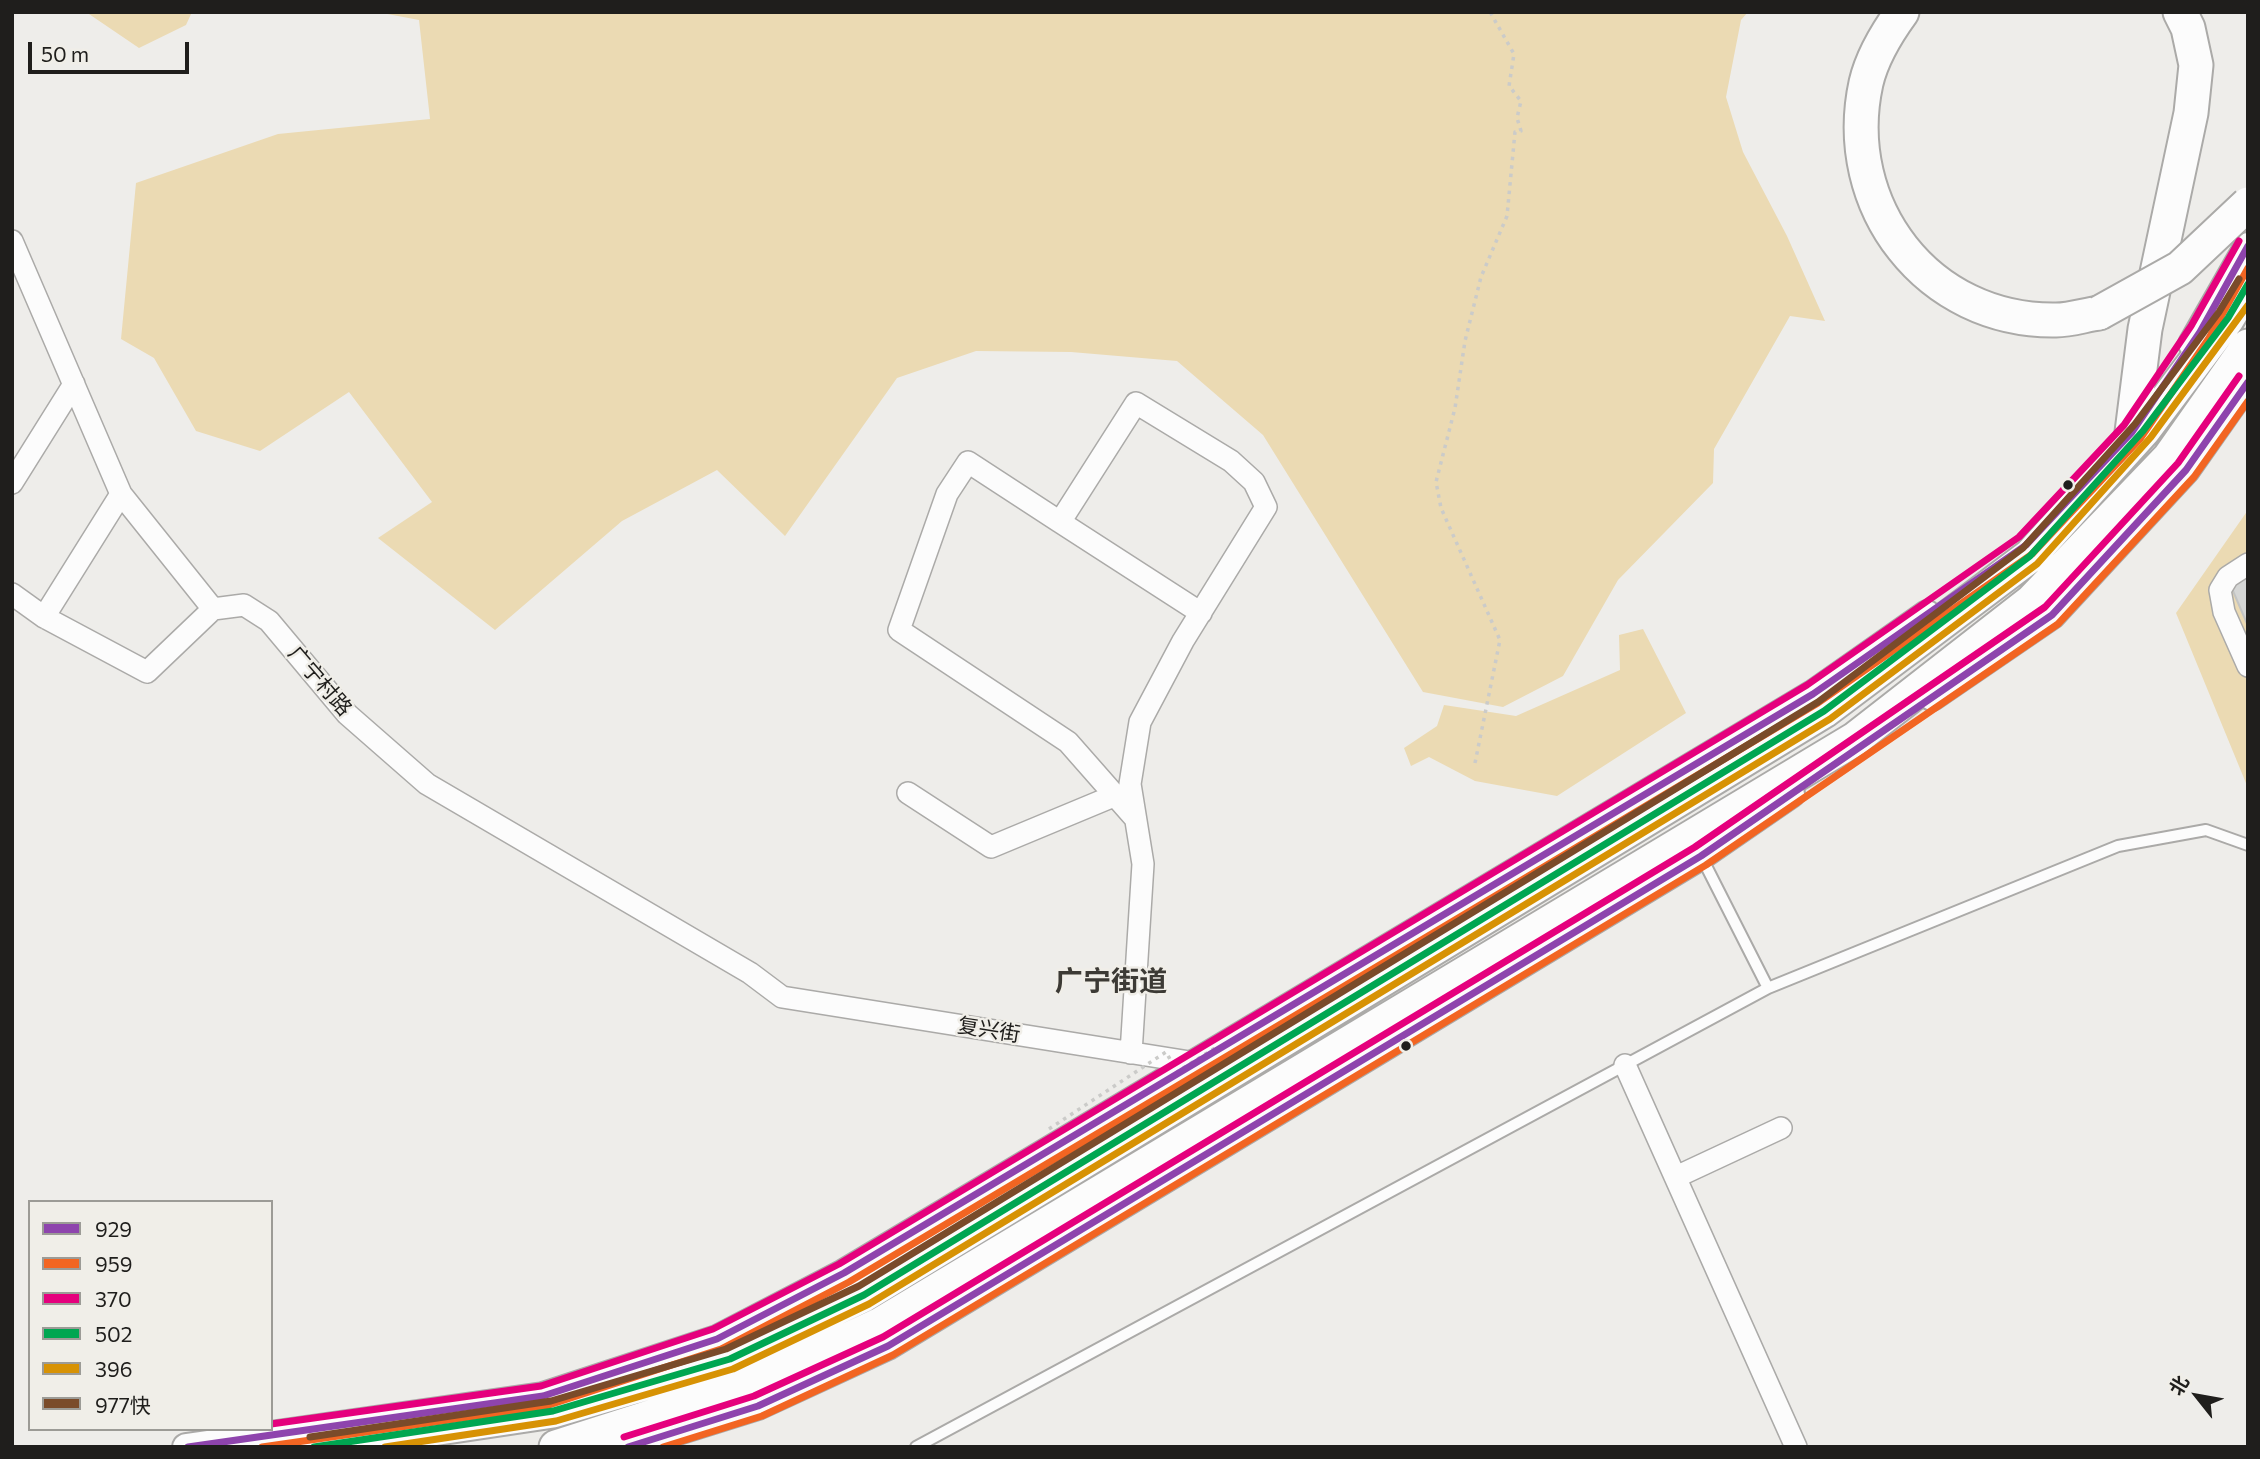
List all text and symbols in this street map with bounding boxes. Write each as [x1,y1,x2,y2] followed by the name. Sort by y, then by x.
[32,28,192,72] scale bar
[41,41,89,66] text: 50 m
[2061,478,2075,492] unlabelled marker
[283,641,357,721] street label: 广宁村路
[1055,965,1167,999] district label: 广宁街道
[956,1013,1022,1047] street label: 复兴街
[1399,1039,1413,1053] unlabelled marker
[28,1200,273,1431] legend
[95,1216,132,1241] text: 929
[95,1251,133,1276] text: 959
[95,1286,132,1311] text: 370
[95,1321,132,1346] text: 502
[95,1356,132,1381] text: 396
[2162,1361,2232,1431] north arrow
[2164,1371,2193,1399] text: 北
[95,1392,151,1417] text: 977快

